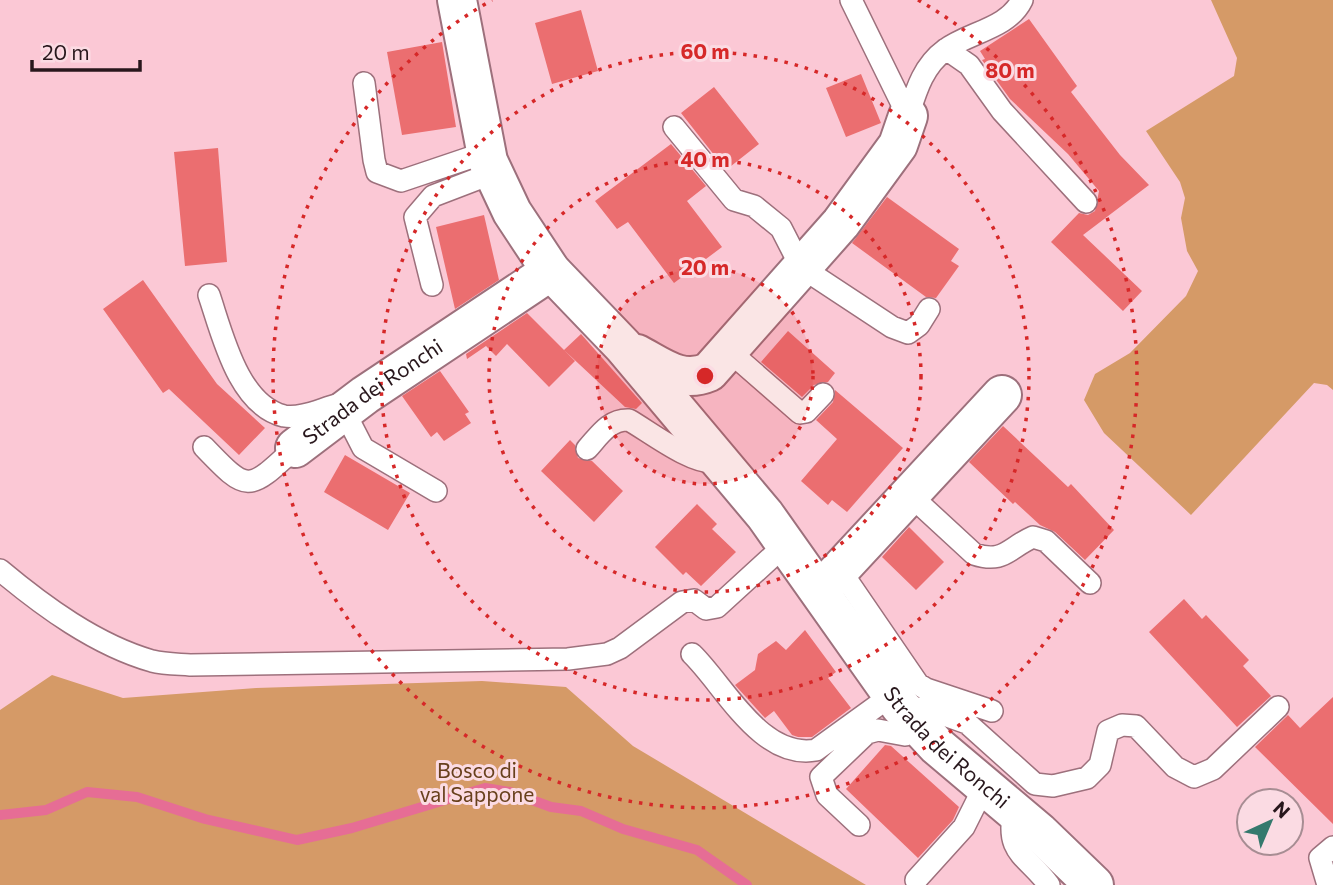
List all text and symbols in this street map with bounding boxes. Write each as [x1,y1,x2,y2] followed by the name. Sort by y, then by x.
[32,28,140,72] scale bar
[680,38,730,63] text: 60 m
[42,39,90,64] text: 20 m
[985,57,1035,82] text: 80 m
[680,146,730,171] text: 40 m
[681,254,729,279] text: 20 m
[297,333,447,449] street label: Strada dei Ronchi
[693,364,717,388] centre of rings
[879,681,1015,813] street label: Strada dei Ronchi
[420,757,534,806] park label: Bosco di val Sappone
[1235,787,1305,857] north arrow
[1269,796,1295,823] text: N

